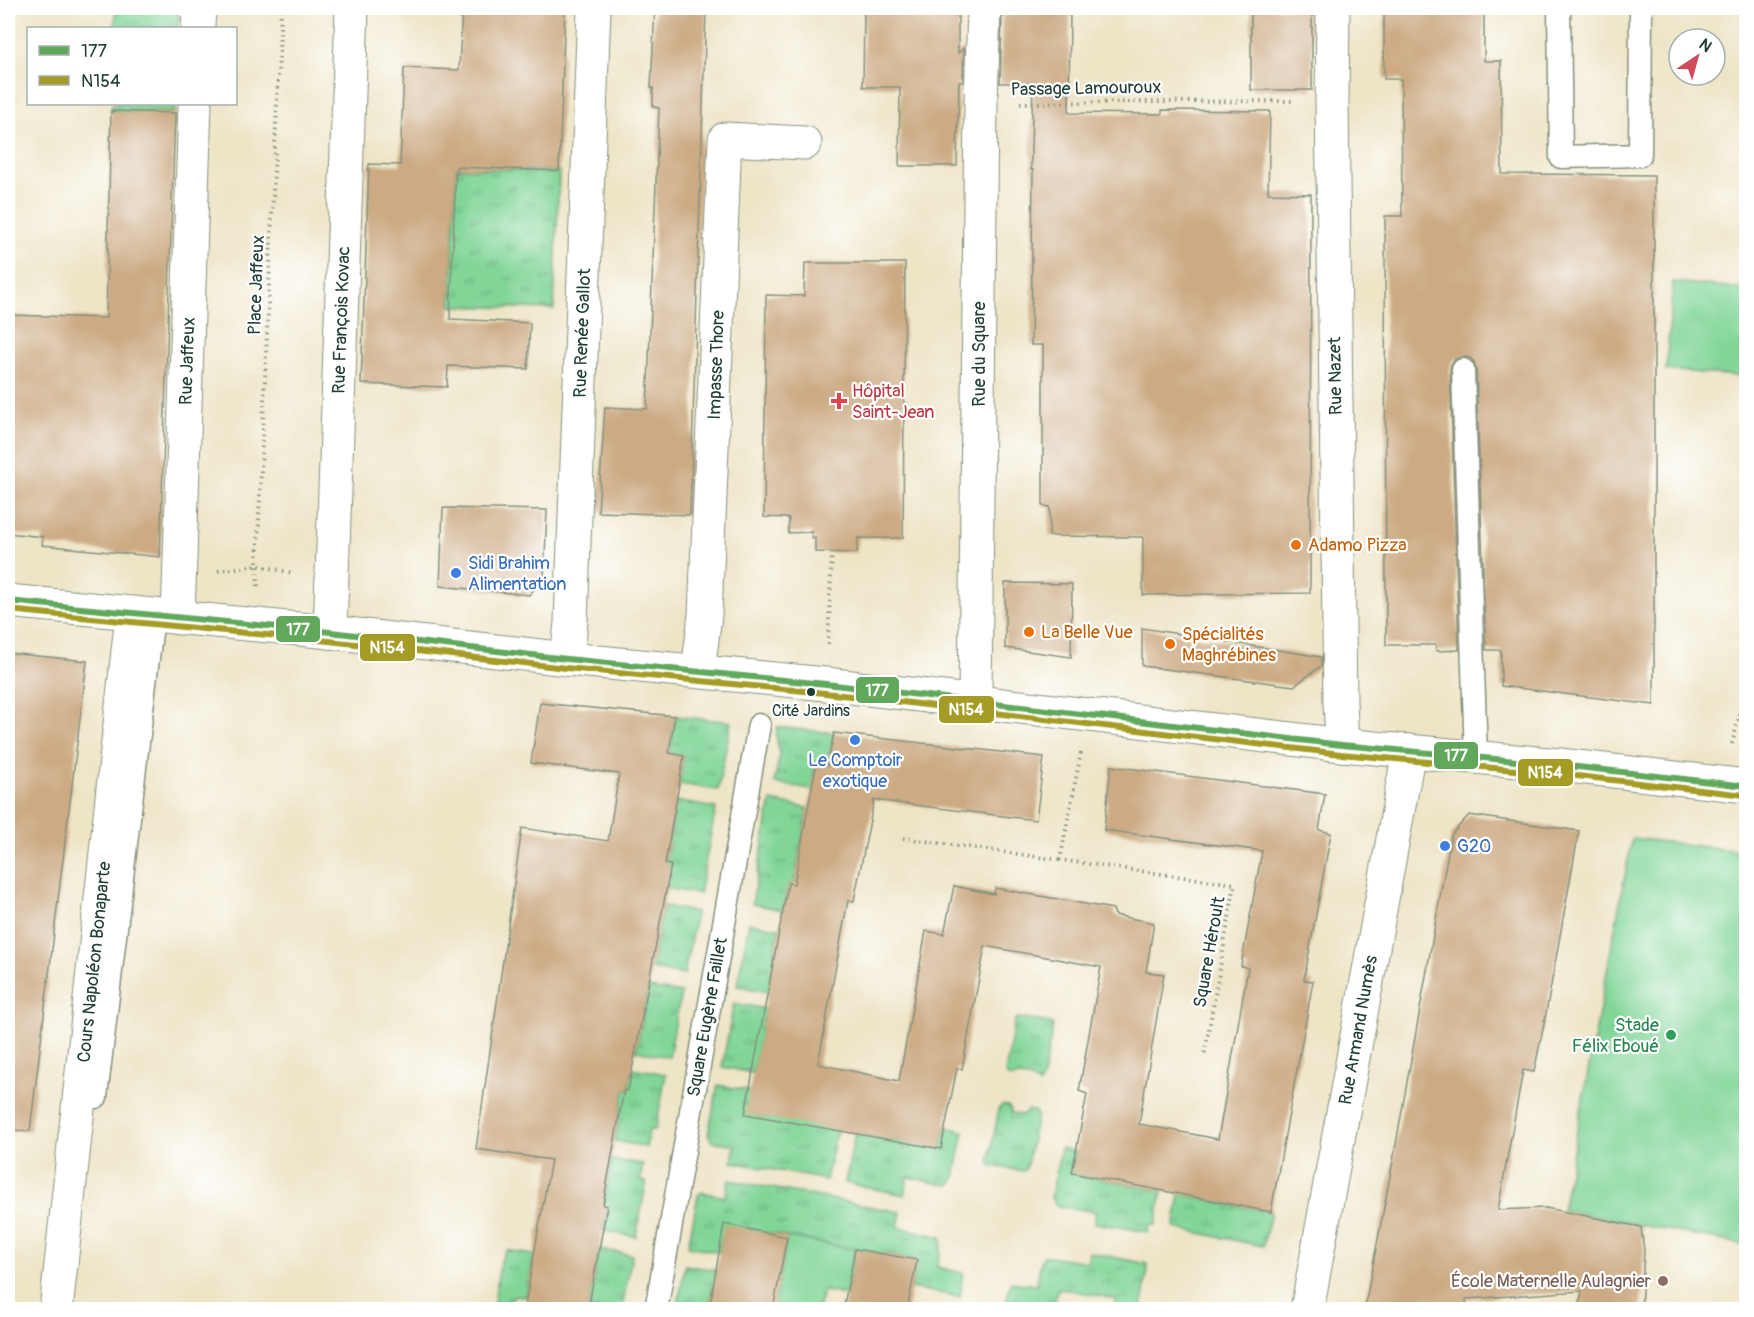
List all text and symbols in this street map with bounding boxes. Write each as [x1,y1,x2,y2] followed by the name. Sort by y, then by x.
[27,27,237,105] legend
[1667,27,1727,87] north arrow
[1695,34,1716,57] text: N
[81,40,108,63] text: 177
[81,70,121,93] text: N154
[1010,76,1162,101] street label: Passage Lamouroux
[243,235,270,335] street label: Place Jaffeux
[327,246,356,394] street label: Rue François Kovac
[569,267,596,398] street label: Rue Renée Gallot
[968,301,991,407] street label: Rue du Square
[703,310,730,420] street label: Impasse Thore
[174,317,201,405] street label: Rue Jaffeux
[1323,336,1348,415] street label: Rue Nazet
[852,380,934,424] place label: Hôpital Saint-Jean
[830,392,848,410] marker: Hôpital Saint-Jean
[1308,534,1407,557] place label: Adamo Pizza
[1289,538,1303,552] marker: Adamo Pizza
[468,552,566,596] place label: Sidi Brahim Alimentation
[449,566,463,580] marker: Sidi Brahim Alimentation
[275,615,321,643] line badge: 177
[286,620,310,640] text: 177
[1041,621,1133,644] place label: La Belle Vue
[1182,623,1276,667] place label: Spécialités Maghrébines
[1022,625,1036,639] marker: La Belle Vue
[359,633,416,662] line badge: N154
[1163,637,1177,651] marker: Spécialités Maghrébines
[369,638,405,658] text: N154
[855,676,900,704] line badge: 177
[865,681,889,701] text: 177
[805,686,817,698] marker: Cité Jardins
[938,695,995,724] line badge: N154
[948,700,984,720] text: N154
[772,701,850,721] place label: Cité Jardins
[848,733,862,747] marker: Le Comptoir exotique
[1433,741,1479,770] line badge: 177
[1444,746,1468,766] text: 177
[808,749,903,793] place label: Le Comptoir exotique
[1517,758,1574,787] line badge: N154
[1527,763,1563,783] text: N154
[1457,835,1491,858] place label: G20
[1438,839,1452,853] marker: G20
[73,860,117,1064] street label: Cours Napoléon Bonaparte
[1188,894,1231,1009] street label: Square Héroult
[682,935,733,1098] street label: Square Eugène Faillet
[1334,954,1383,1107] street label: Rue Armand Numès
[1572,1014,1659,1058] place label: Stade Félix Eboué
[1664,1028,1678,1042] marker: Stade Félix Eboué
[1451,1270,1652,1293] place label: École Maternelle Aulagnier
[1656,1274,1670,1288] marker: École Maternelle Aulagnier

